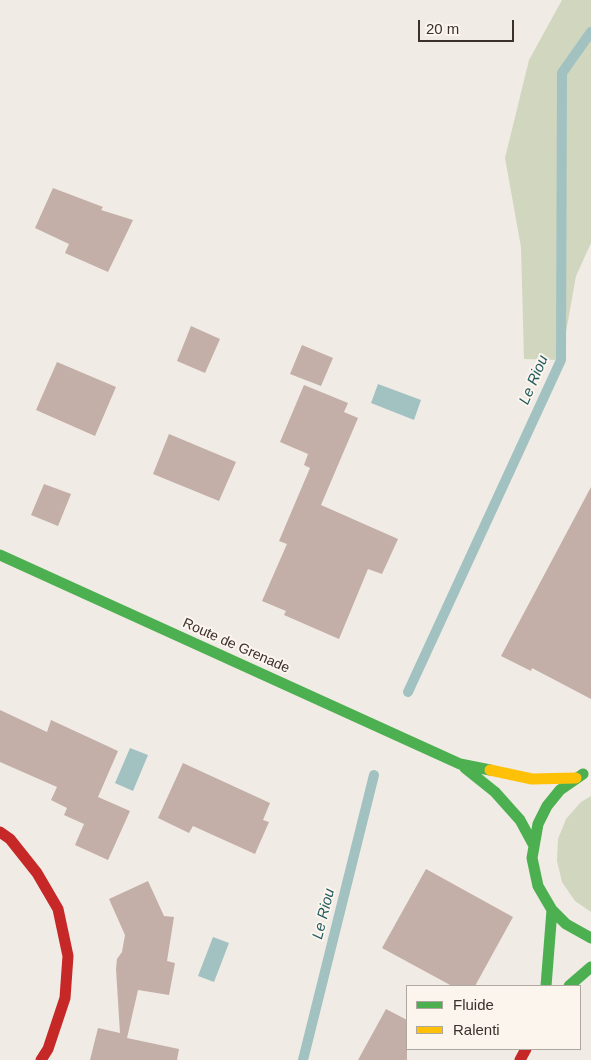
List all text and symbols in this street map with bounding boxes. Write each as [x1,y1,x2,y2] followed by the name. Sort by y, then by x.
[421,10,517,42] scale bar
[426,20,459,37] text: 20 m
[516,353,552,407] water label: Le Riou
[180,615,292,677] street label: Route de Grenade
[309,887,339,941] water label: Le Riou
[406,985,581,1050] legend
[453,996,494,1013] text: Fluide
[453,1021,500,1038] text: Ralenti

